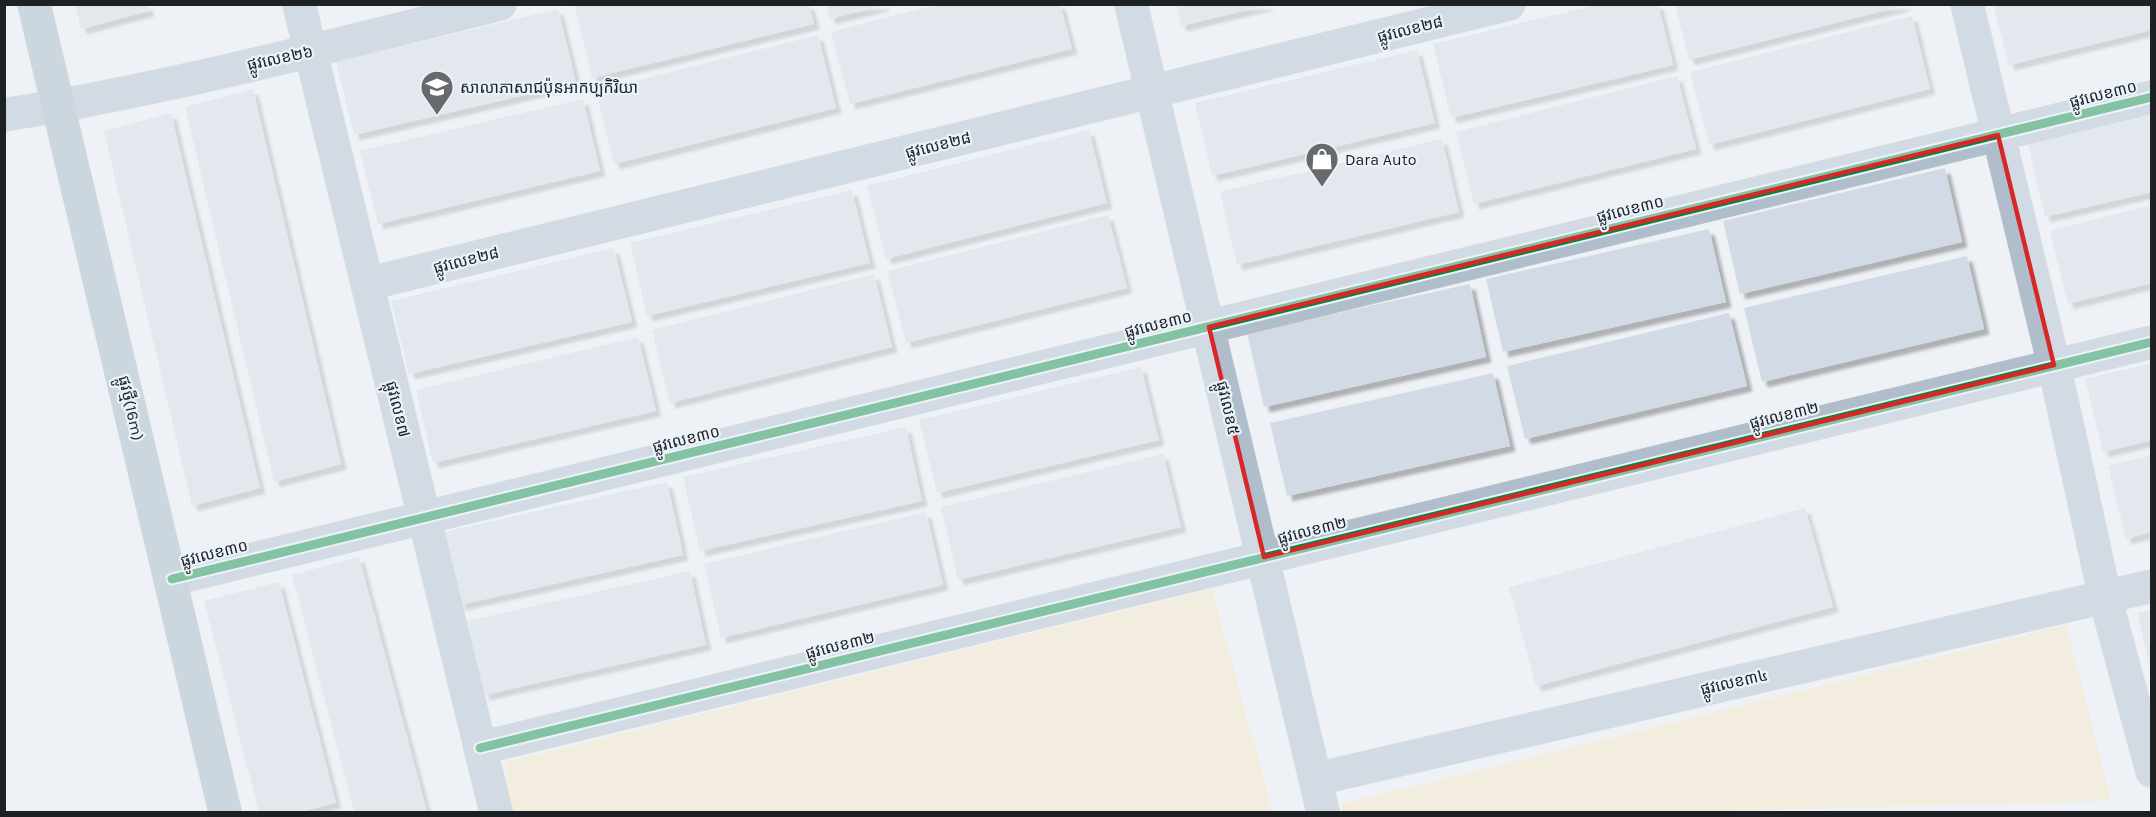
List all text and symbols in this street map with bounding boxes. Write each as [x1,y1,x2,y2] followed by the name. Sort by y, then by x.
[1375,12,1446,51] street label: ផ្លូវលេខ២៨
[245,42,316,79] street label: ផ្លូវលេខ២៦
[419,69,455,116] school or university icon: សាលាភាសាជប៉ុនអាកប្បកិរិយា
[2067,76,2140,116] street label: ផ្លូវលេខ៣០
[460,77,638,98] place label: សាលាភាសាជប៉ុនអាកប្បកិរិយា
[903,128,974,167] street label: ផ្លូវលេខ២៨
[1304,141,1340,188] shop icon: Dara Auto
[1345,150,1416,169] place label: Dara Auto
[1594,191,1667,231] street label: ផ្លូវលេខ៣០
[431,243,502,282] street label: ផ្លូវលេខ២៨
[1122,306,1195,346] street label: ផ្លូវលេខ៣០
[110,373,149,444] street label: ផ្លូវថ្មី(16m)
[376,379,414,441] street label: ផ្លុវលេខ៧
[1208,379,1243,438] street label: ផ្លូវលេខ៥
[1747,397,1822,437] street label: ផ្លូវលេខ៣២
[650,421,723,461] street label: ផ្លូវលេខ៣០
[1275,512,1350,552] street label: ផ្លូវលេខ៣២
[178,535,251,575] street label: ផ្លូវលេខ៣០
[803,627,878,667] street label: ផ្លូវលេខ៣២
[1698,665,1771,704] street label: ផ្លូវលេខ៣៤

